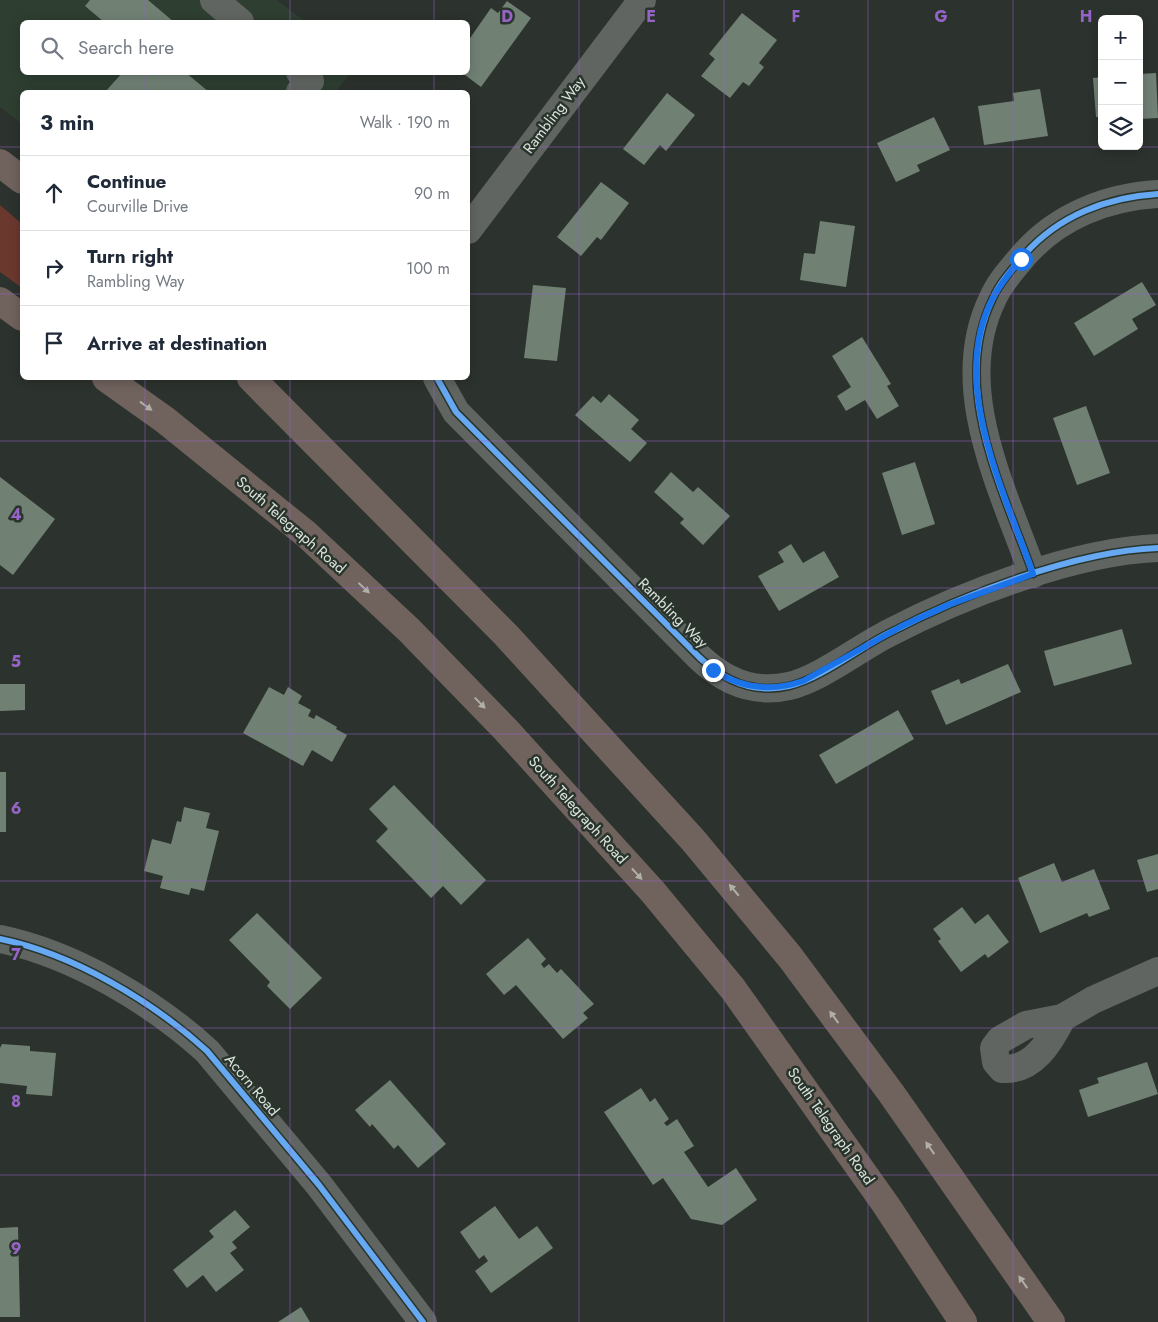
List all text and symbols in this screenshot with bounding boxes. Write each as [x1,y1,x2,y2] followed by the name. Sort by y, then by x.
[501,5,513,28] text: D
[646,5,656,28] text: E
[792,5,800,28] text: F
[934,5,948,28] text: G
[1080,5,1092,28] text: H
[1098,15,1143,150] map controls
[1098,15,1143,60] button: +
[20,20,470,75] search box
[38,34,66,62] icon: search
[78,34,174,61] text: Search here
[1098,60,1143,105] button: −
[518,72,590,158] street label: Rambling Way
[1098,105,1143,150] button: layers
[40,108,94,138] text: 3 min
[360,111,450,134] text: Walk · 190 m
[87,168,166,195] text: Continue
[40,179,68,207] icon: ahead
[414,182,450,205] text: 90 m
[87,195,188,218] text: Courville Drive
[87,243,173,270] text: Turn right
[1010,248,1033,271] route start
[40,254,68,282] icon: right
[406,257,450,280] text: 100 m
[87,270,184,293] text: Rambling Way
[40,329,68,357] icon: arrive
[87,330,267,357] text: Arrive at destination
[139,401,153,411] one-way arrow
[231,471,351,579] street label: South Telegraph Road
[10,503,22,526] text: 4
[633,573,713,653] street label: Rambling Way
[358,582,370,594] one-way arrow
[11,650,21,673] text: 5
[702,659,725,682] route end
[474,696,486,708] one-way arrow
[523,751,633,869] street label: South Telegraph Road
[11,797,21,820] text: 6
[631,868,643,880] one-way arrow
[728,884,740,896] one-way arrow
[11,943,21,966] text: 7
[829,1011,839,1024] one-way arrow
[219,1049,285,1121] street label: Acorn Road
[782,1063,880,1189] street label: South Telegraph Road
[11,1090,21,1113] text: 8
[925,1142,935,1155] one-way arrow
[11,1237,21,1260] text: 9
[1018,1275,1028,1289] one-way arrow

